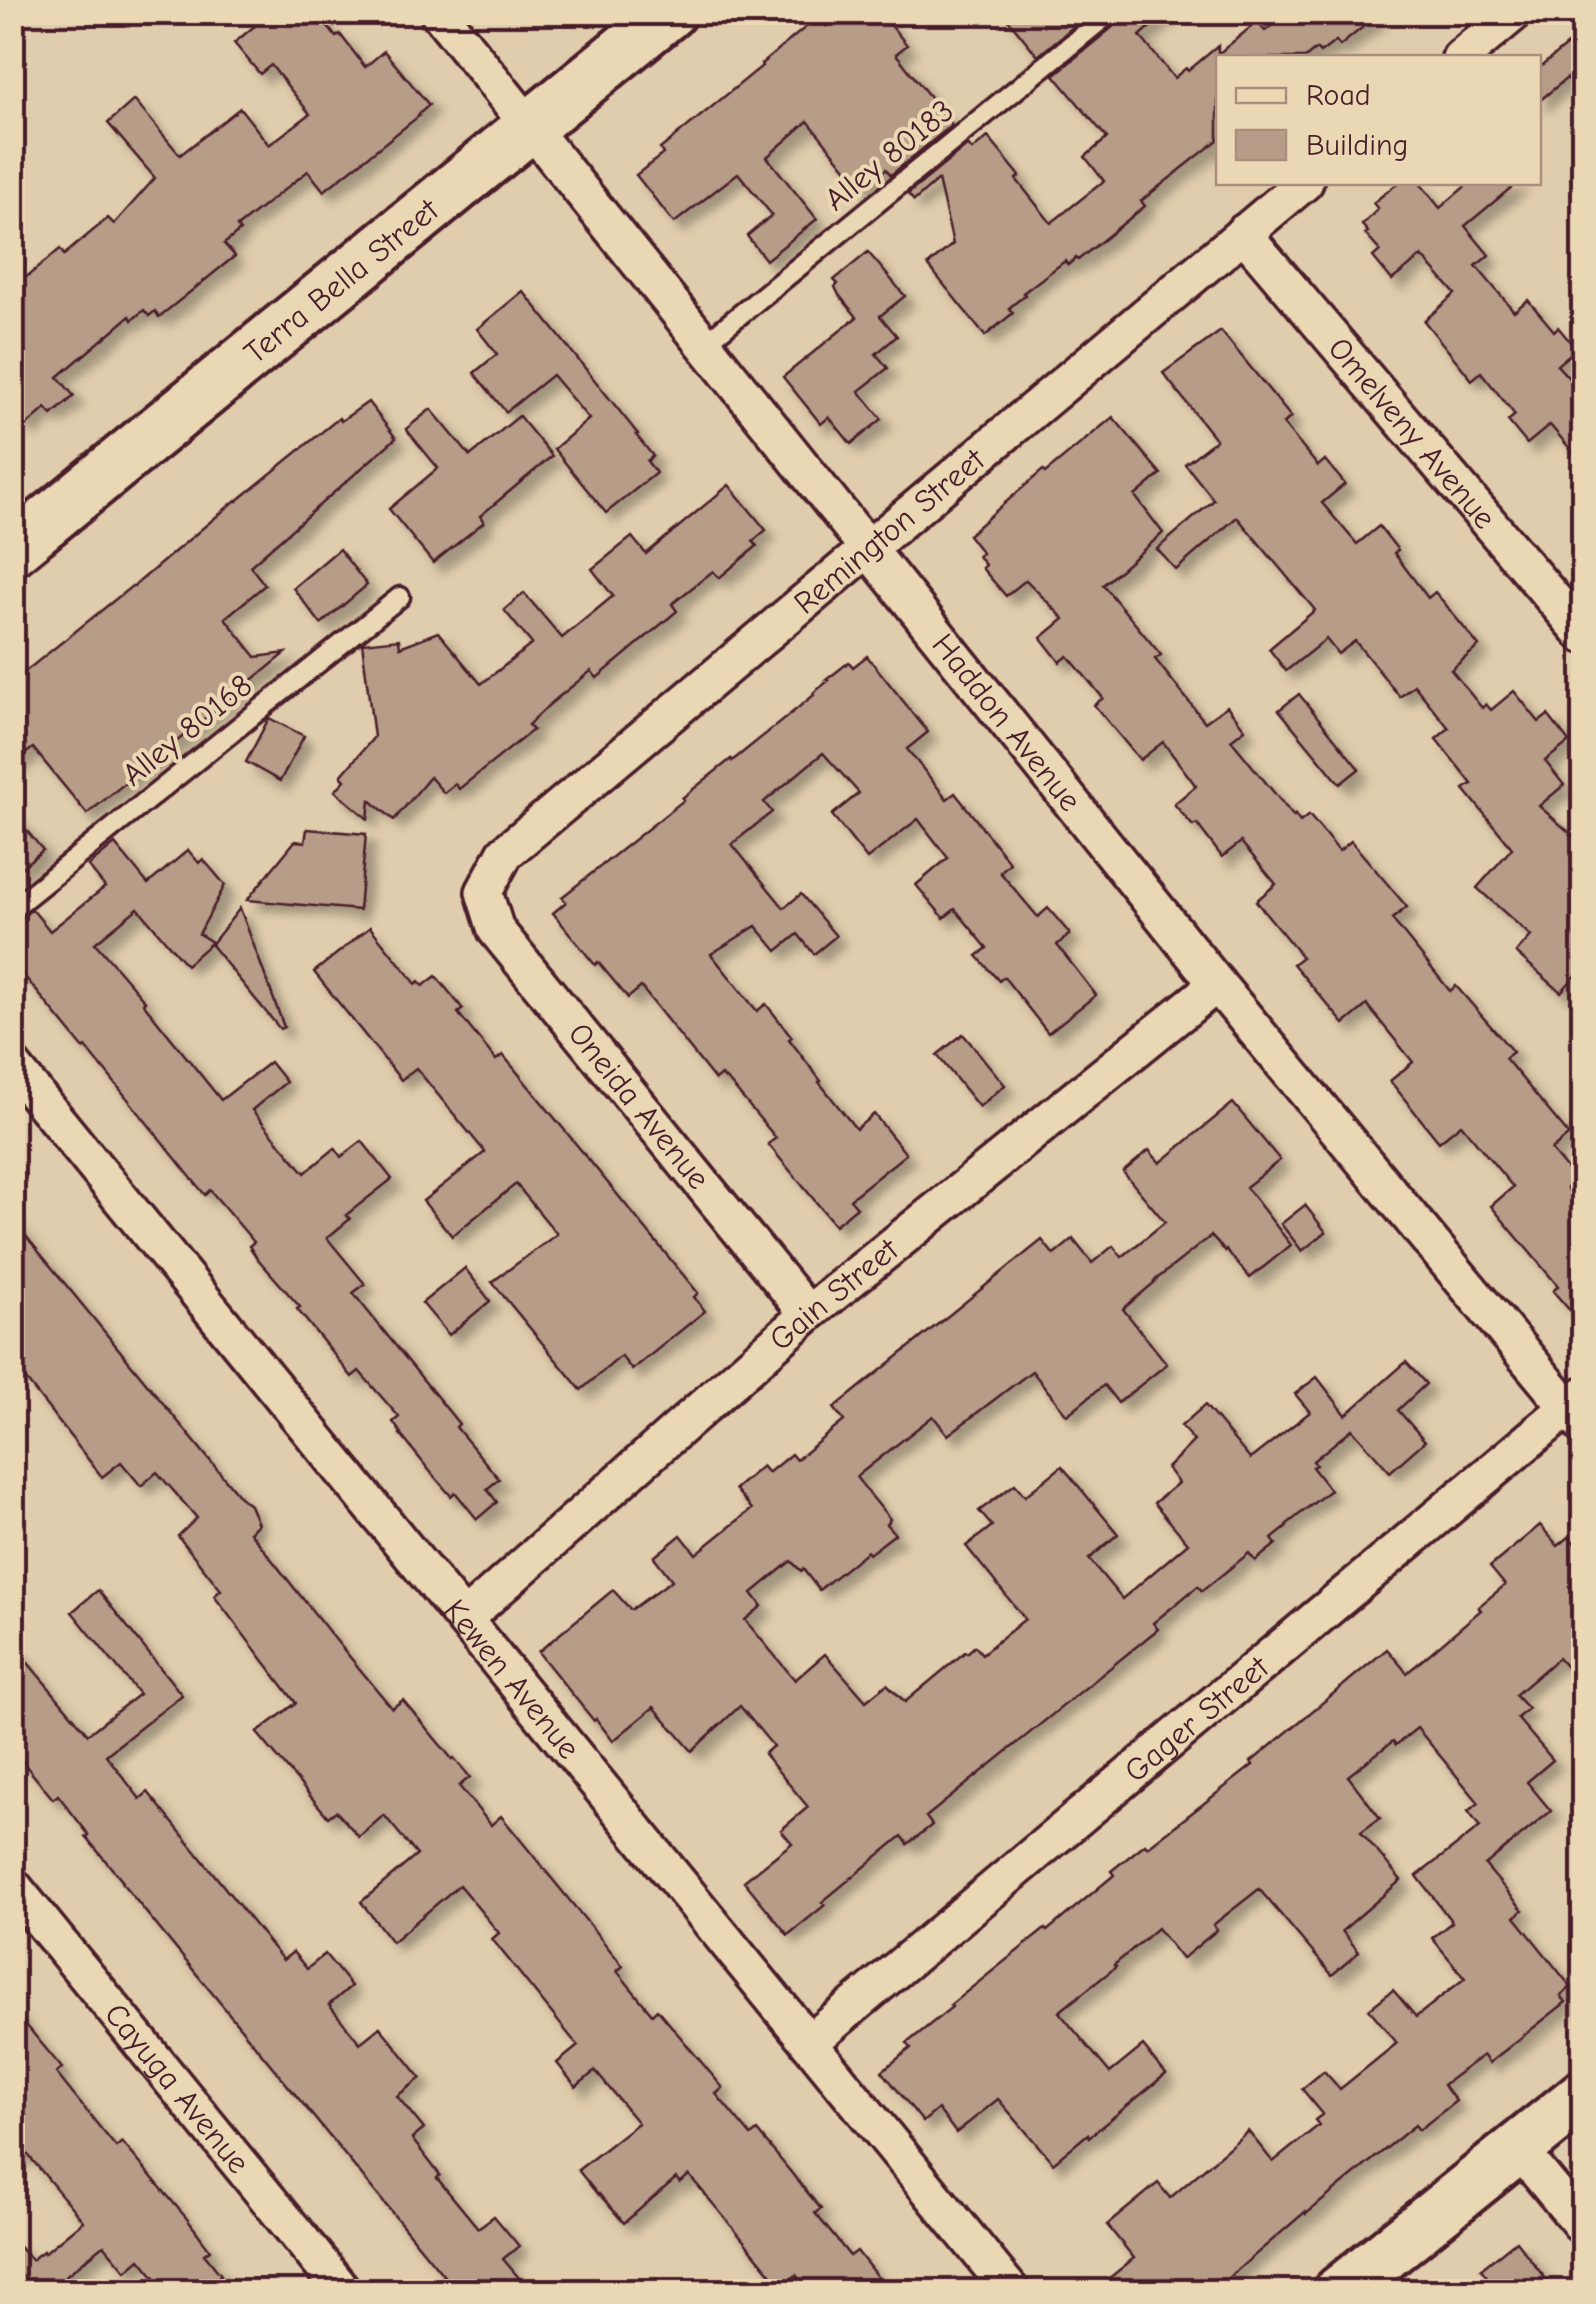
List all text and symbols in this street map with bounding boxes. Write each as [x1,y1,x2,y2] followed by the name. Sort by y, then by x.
[1216,55,1541,185] legend
[1306,78,1371,113] text: Road
[817,92,961,218] street label: Alley 80183
[1306,128,1409,163] text: Building
[237,190,446,371] street label: Terra Bella Street
[1321,330,1504,536] street label: Omelveny Avenue
[786,440,992,621] street label: Remington Street
[925,626,1089,818] street label: Haddon Avenue
[115,667,259,793] street label: Alley 80168
[561,1015,717,1197] street label: Oneida Avenue
[762,1230,906,1358] street label: Gain Street
[437,1592,588,1766] street label: Kewen Avenue
[1117,1648,1276,1790] street label: Gager Street
[97,1996,258,2181] street label: Cayuga Avenue

